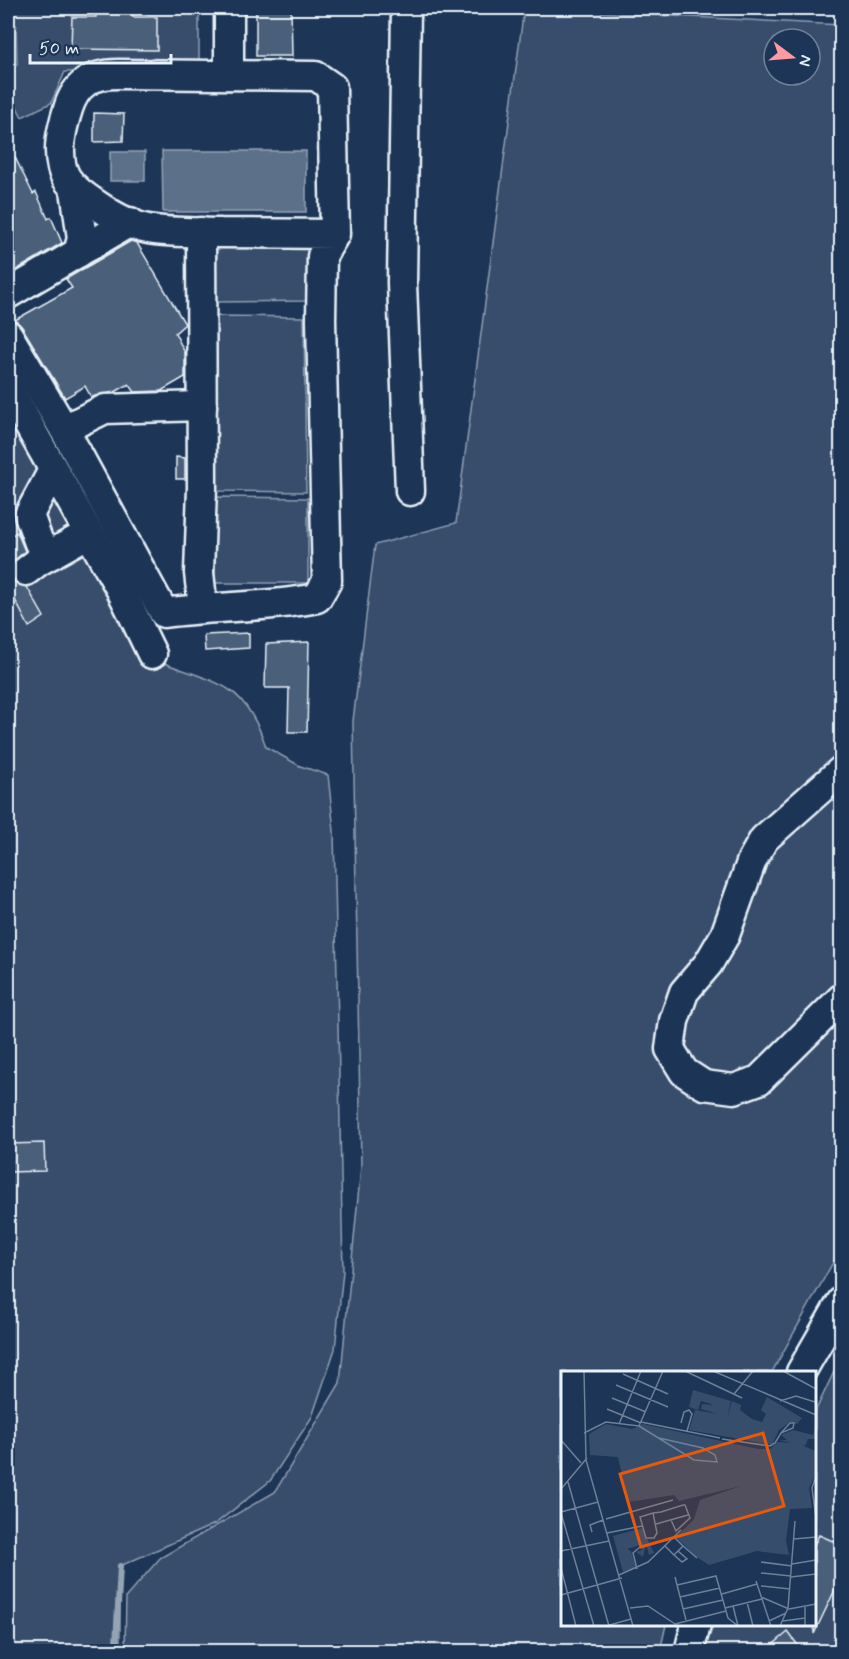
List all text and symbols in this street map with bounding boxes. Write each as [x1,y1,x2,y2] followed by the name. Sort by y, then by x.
[30,27,171,65] scale bar
[762,27,822,87] north arrow
[39,37,79,61] text: 50 m
[793,53,817,69] text: N
[561,1371,816,1626] inset map

